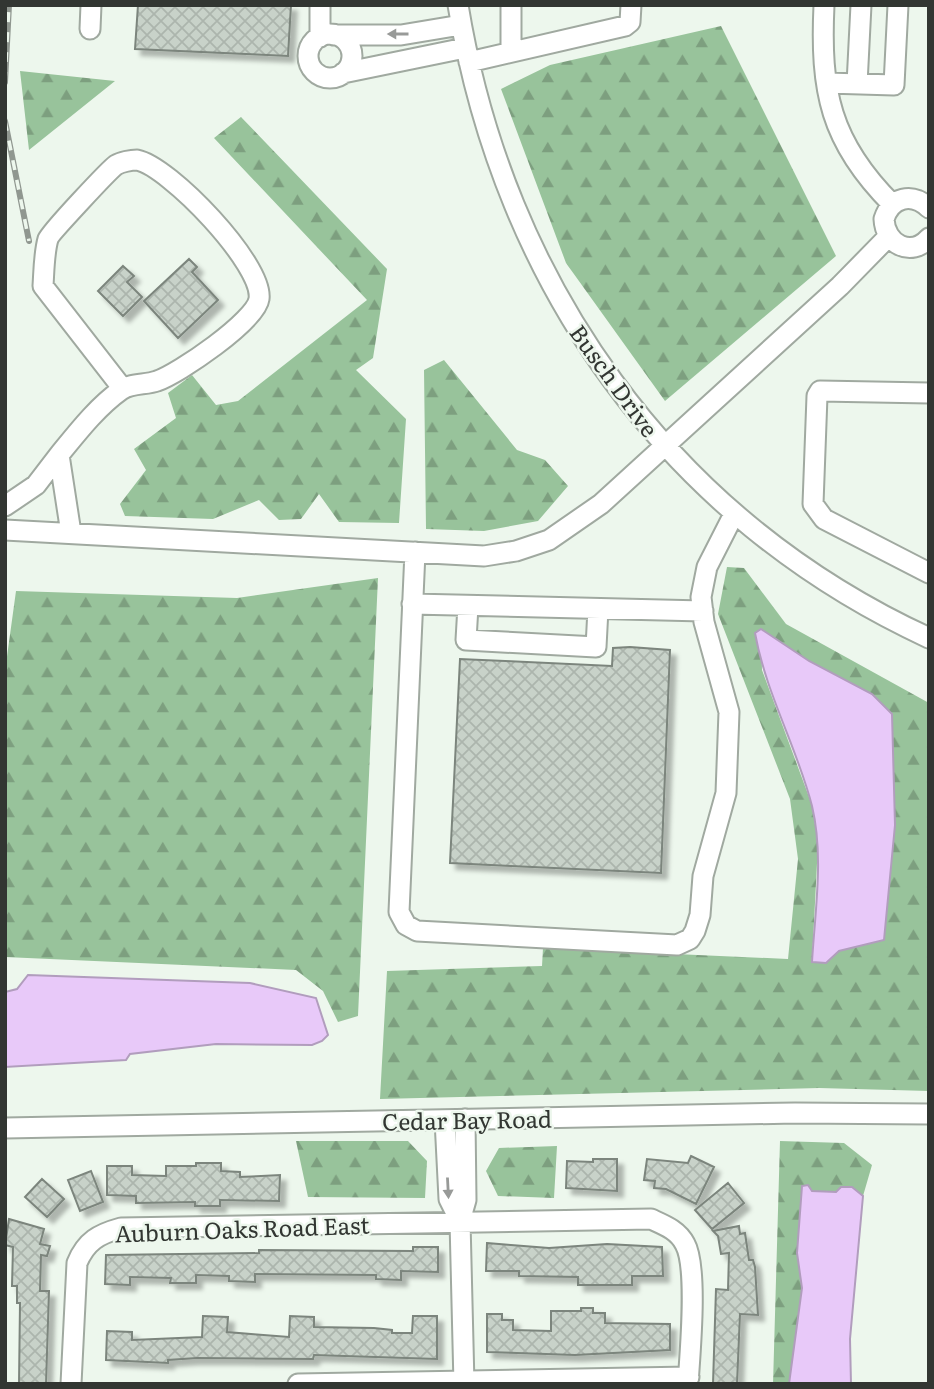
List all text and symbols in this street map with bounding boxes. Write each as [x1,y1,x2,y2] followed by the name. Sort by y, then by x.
[387,28,409,40] one-way arrow
[563,317,667,443] street label: Busch Drive
[382,1101,552,1137] street label: Cedar Bay Road
[443,1177,454,1199] one-way arrow
[114,1207,371,1249] street label: Auburn Oaks Road East

